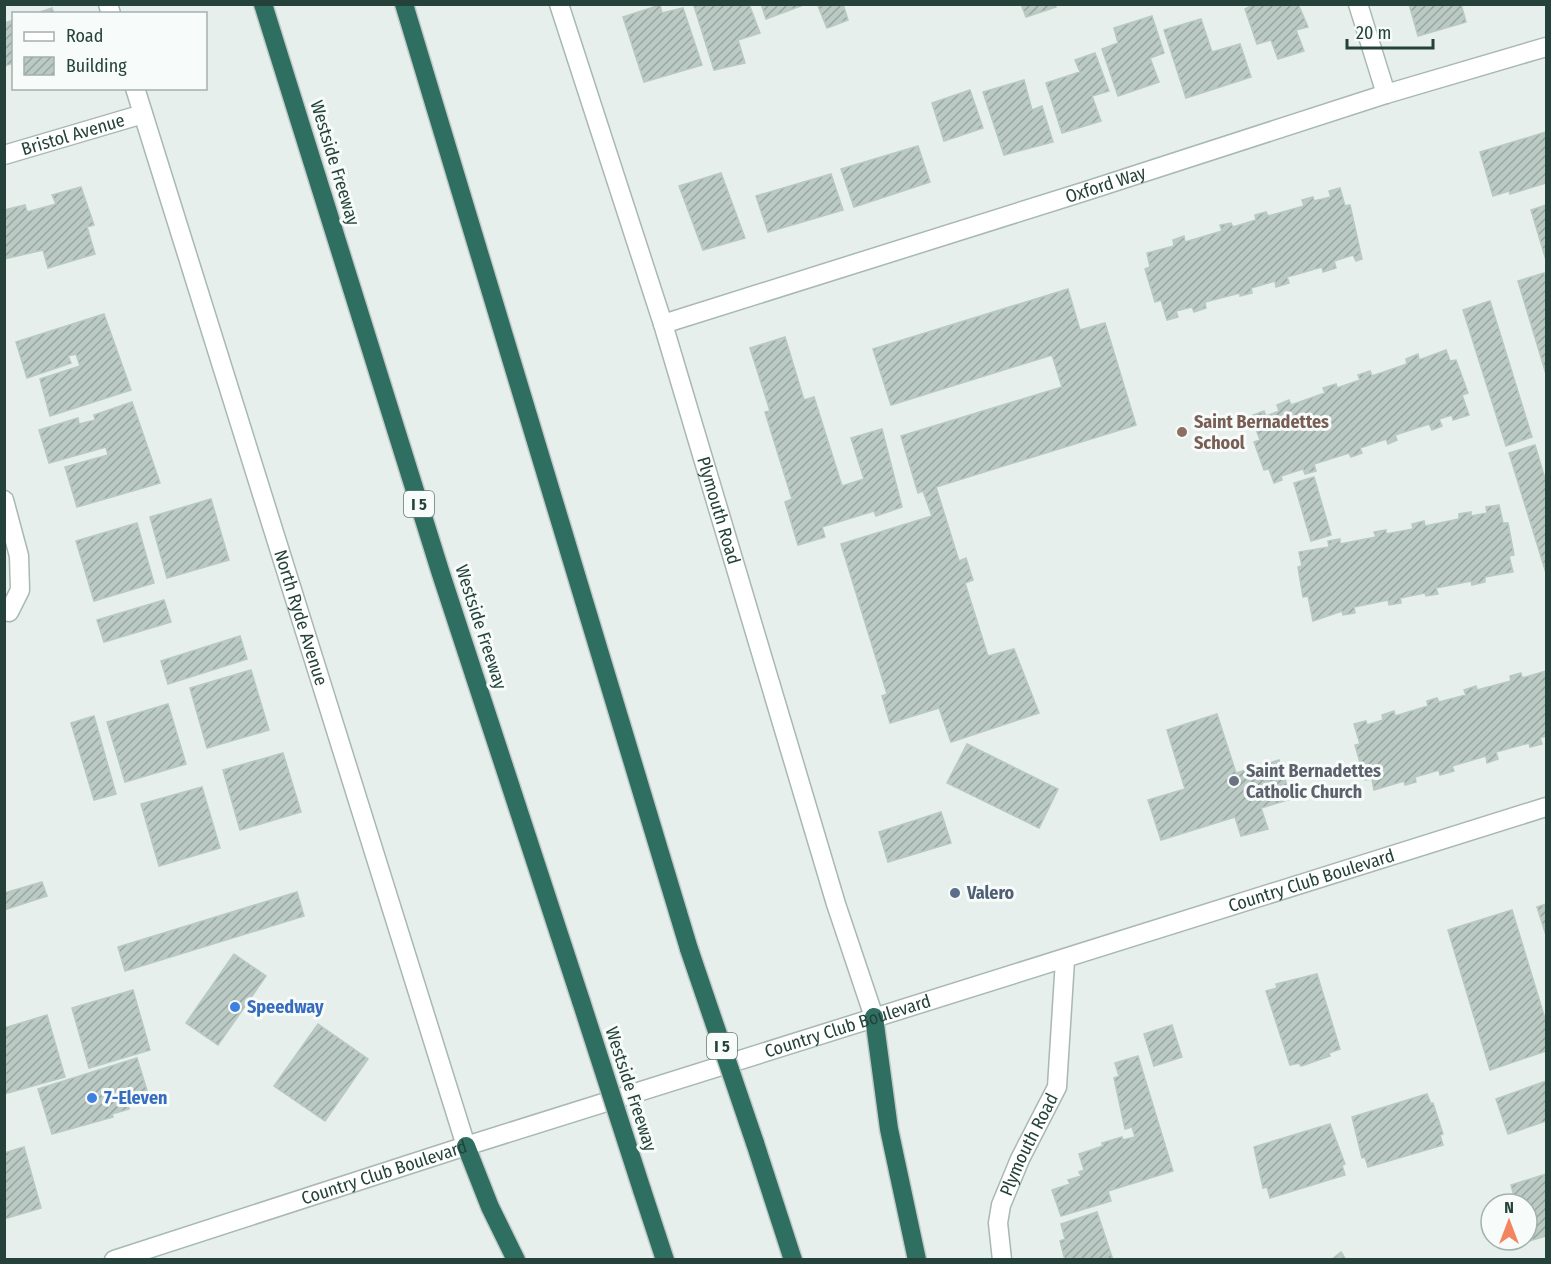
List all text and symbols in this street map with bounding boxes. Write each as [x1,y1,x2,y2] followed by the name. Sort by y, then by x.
[12,12,207,90] legend
[1347,12,1432,50] scale bar
[1356,22,1391,44] text: 20 m
[66,25,103,47] text: Road
[66,55,127,77] text: Building
[306,98,364,228] street label: Westside Freeway
[19,109,127,160] street label: Bristol Avenue
[1063,161,1148,208] street label: Oxford Way
[1194,411,1329,454] place label: Saint Bernadettes School
[1175,425,1189,439] marker: Saint Bernadettes School
[692,454,745,567] street label: Plymouth Road
[404,491,434,517] road number: I 5
[269,547,332,688] street label: North Ryde Avenue
[450,562,512,692] street label: Westside Freeway
[1246,760,1381,803] place label: Saint Bernadettes Catholic Church
[1227,774,1241,788] marker: Saint Bernadettes Catholic Church
[1226,844,1397,917] street label: Country Club Boulevard
[966,882,1015,904] place label: Valero
[948,886,962,900] marker: Valero
[762,990,933,1063] street label: Country Club Boulevard
[247,996,324,1018] place label: Speedway
[228,1000,242,1014] marker: Speedway
[600,1024,662,1154] street label: Westside Freeway
[707,1033,737,1059] road number: I 5
[104,1087,167,1109] place label: 7-Eleven
[995,1089,1063,1199] street label: Plymouth Road
[85,1091,99,1105] marker: 7-Eleven
[299,1135,470,1210] street label: Country Club Boulevard
[1479,1192,1539,1252] north arrow
[1504,1198,1514,1217] text: N

